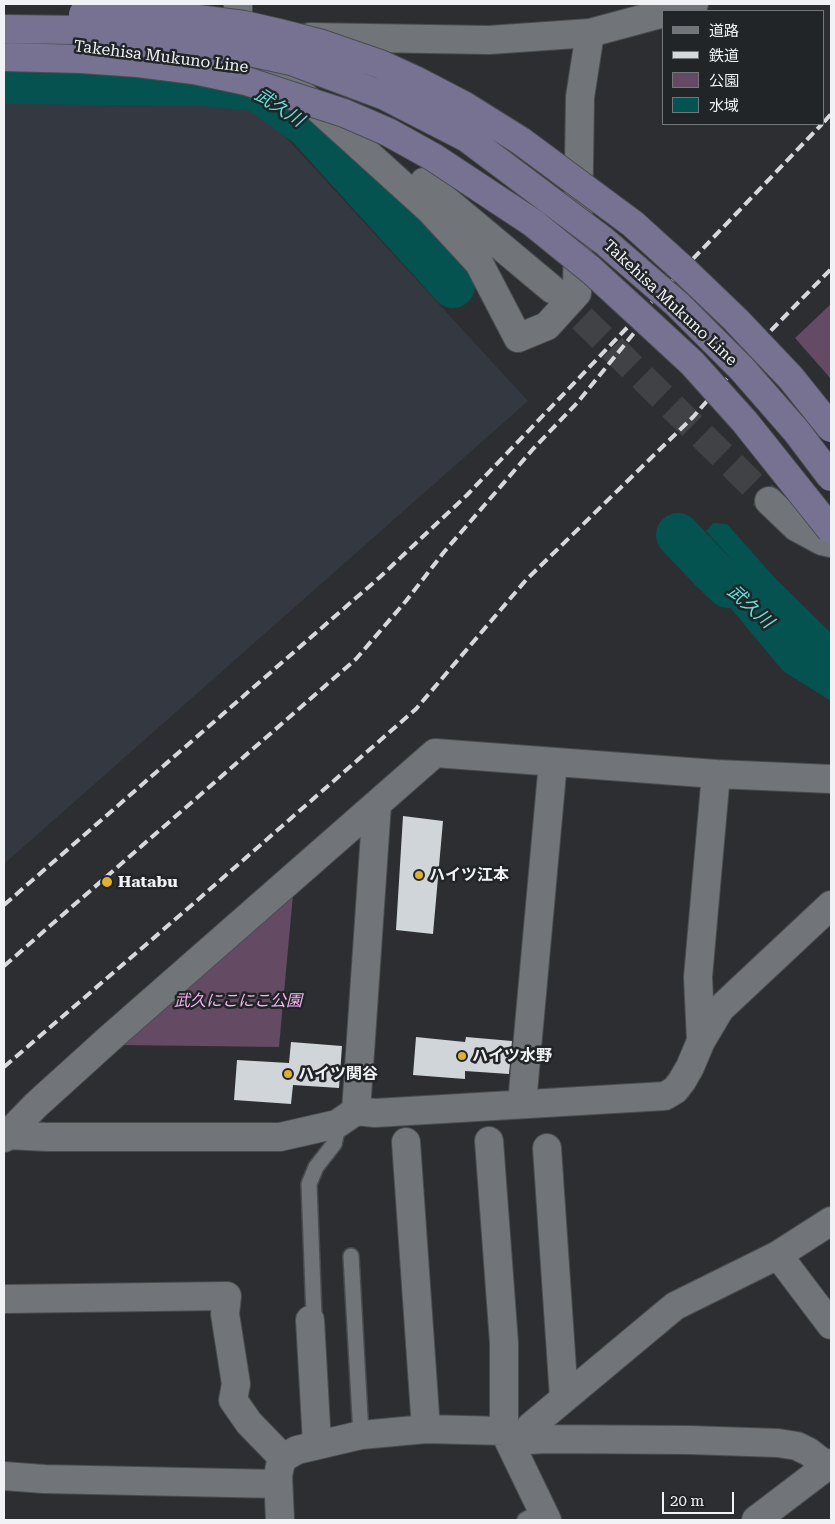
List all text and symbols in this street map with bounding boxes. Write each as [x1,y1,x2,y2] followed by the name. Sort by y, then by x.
[662,10,825,125] legend
[709,22,739,40] text: 道路
[73,37,249,77] street label: Takehisa Mukuno Line
[709,47,739,65] text: 鉄道
[709,72,739,90] text: 公園
[250,84,308,132] water label: 武久川
[709,97,739,115] text: 水域
[599,236,741,370] street label: Takehisa Mukuno Line
[723,581,777,633] water label: 武久川
[429,865,509,885] place label: ハイツ江本
[413,869,425,881] marker: ハイツ江本
[118,872,178,892] place label: Hatabu
[100,875,114,889] marker: Hatabu
[174,991,302,1011] park label: 武久にこにこ公園
[472,1046,552,1066] place label: ハイツ水野
[456,1050,468,1062] marker: ハイツ水野
[298,1064,378,1084] place label: ハイツ関谷
[282,1068,294,1080] marker: ハイツ関谷
[665,1482,738,1514] scale bar
[670,1492,704,1510] text: 20 m

